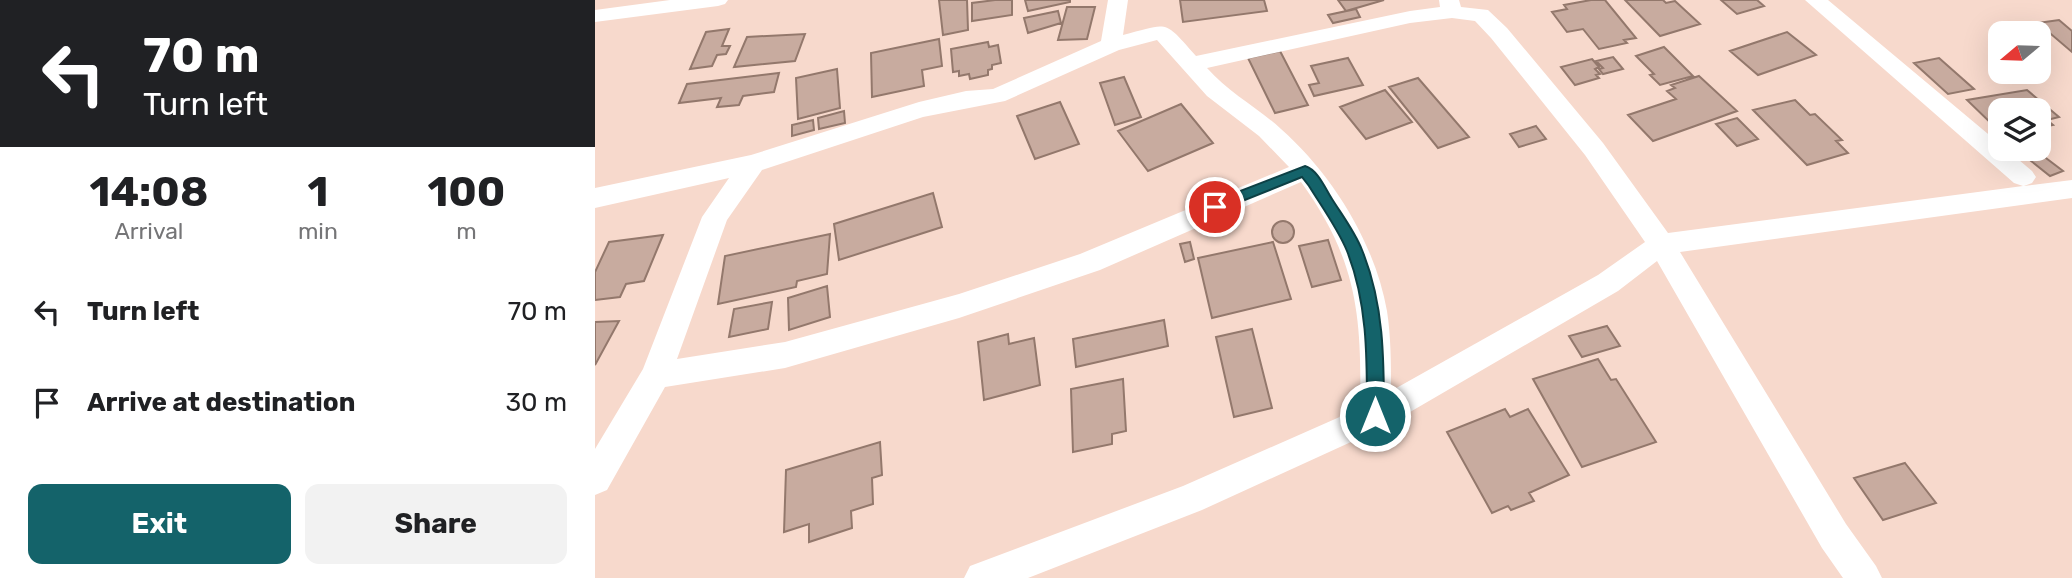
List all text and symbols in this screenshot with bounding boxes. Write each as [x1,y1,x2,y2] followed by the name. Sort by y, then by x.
[1988,21,2051,84] north arrow
[1988,21,2051,161] map controls
[143,26,260,84] text: 70 m
[28,28,119,119] icon: left
[143,85,268,123] text: Turn left
[1988,98,2051,161] button: layers
[90,167,208,217] text: 14:08
[307,167,328,217] text: 1
[427,167,505,217] text: 100
[1185,177,1245,237] pin
[1196,188,1234,226] icon: arrive
[114,217,183,245] text: Arrival
[298,217,338,245] text: min
[456,217,477,245] text: m
[28,293,66,331] icon: left
[87,296,199,327] text: Turn left
[508,296,567,327] text: 70 m
[1338,379,1412,453] position arrow
[28,384,66,422] icon: arrive
[87,387,355,418] text: Arrive at destination
[505,387,567,418] text: 30 m
[28,484,291,564] button: Exit
[305,484,567,564] button: Share

